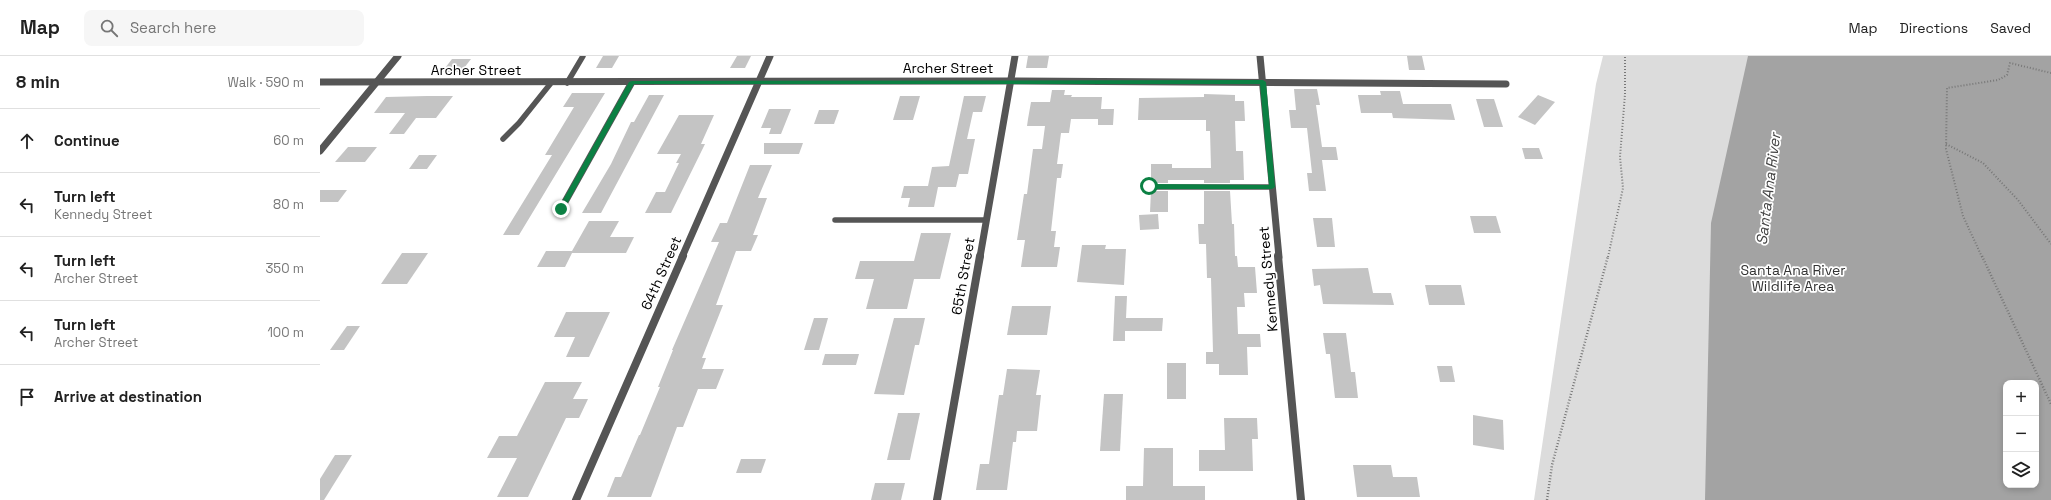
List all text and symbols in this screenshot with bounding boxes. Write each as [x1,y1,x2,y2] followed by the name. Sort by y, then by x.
[84,10,364,46] search box
[20,15,60,40] text: Map
[98,17,120,39] icon: search
[130,18,216,37] text: Search here
[1848,19,1878,37] text: Map
[1900,19,1968,37] text: Directions
[1990,19,2031,37] text: Saved
[903,59,993,77] street label: Archer Street
[431,61,521,79] street label: Archer Street
[16,71,60,93] text: 8 min
[227,74,304,91] text: Walk · 590 m
[16,130,38,152] icon: ahead
[54,131,120,150] text: Continue
[1752,131,1784,246] water label: Santa Ana River
[273,132,304,149] text: 60 m
[1140,177,1158,195] route start
[54,187,116,206] text: Turn left
[16,194,38,216] icon: left
[273,196,304,213] text: 80 m
[552,200,570,218] route end
[54,206,152,223] text: Kennedy Street
[1254,225,1282,333] street label: Kennedy Street
[637,233,685,313] street label: 64th Street
[947,236,979,316] street label: 65th Street
[54,251,116,270] text: Turn left
[16,258,38,280] icon: left
[266,260,304,277] text: 350 m
[1740,261,1846,295] park label: Santa Ana River Wildlife Area
[54,270,138,287] text: Archer Street
[54,315,116,334] text: Turn left
[16,322,38,344] icon: left
[267,324,304,341] text: 100 m
[54,334,138,351] text: Archer Street
[2003,380,2039,488] map controls
[2003,380,2039,416] button: +
[16,386,38,408] icon: arrive
[54,387,202,406] text: Arrive at destination
[2003,416,2039,452] button: −
[2003,452,2039,488] button: layers

